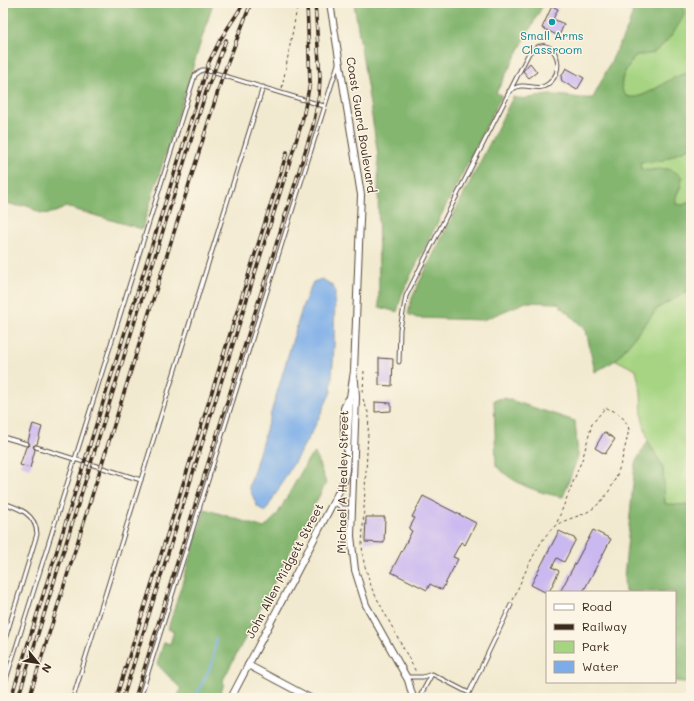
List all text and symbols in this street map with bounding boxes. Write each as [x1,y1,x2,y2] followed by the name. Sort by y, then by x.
[547,17,557,27] marker: Small Arms Classroom
[520,27,584,57] place label: Small Arms Classroom
[343,56,381,194] street label: Coast Guard Boulevard
[333,410,351,554] street label: Michael A Healey Street
[242,500,327,641] street label: John Allen Midgett Street
[546,591,676,683] legend
[582,598,612,614] text: Road
[582,618,627,634] text: Railway
[582,638,609,654] text: Park
[18,643,58,683] north arrow
[582,658,619,674] text: Water
[39,661,56,676] text: N

